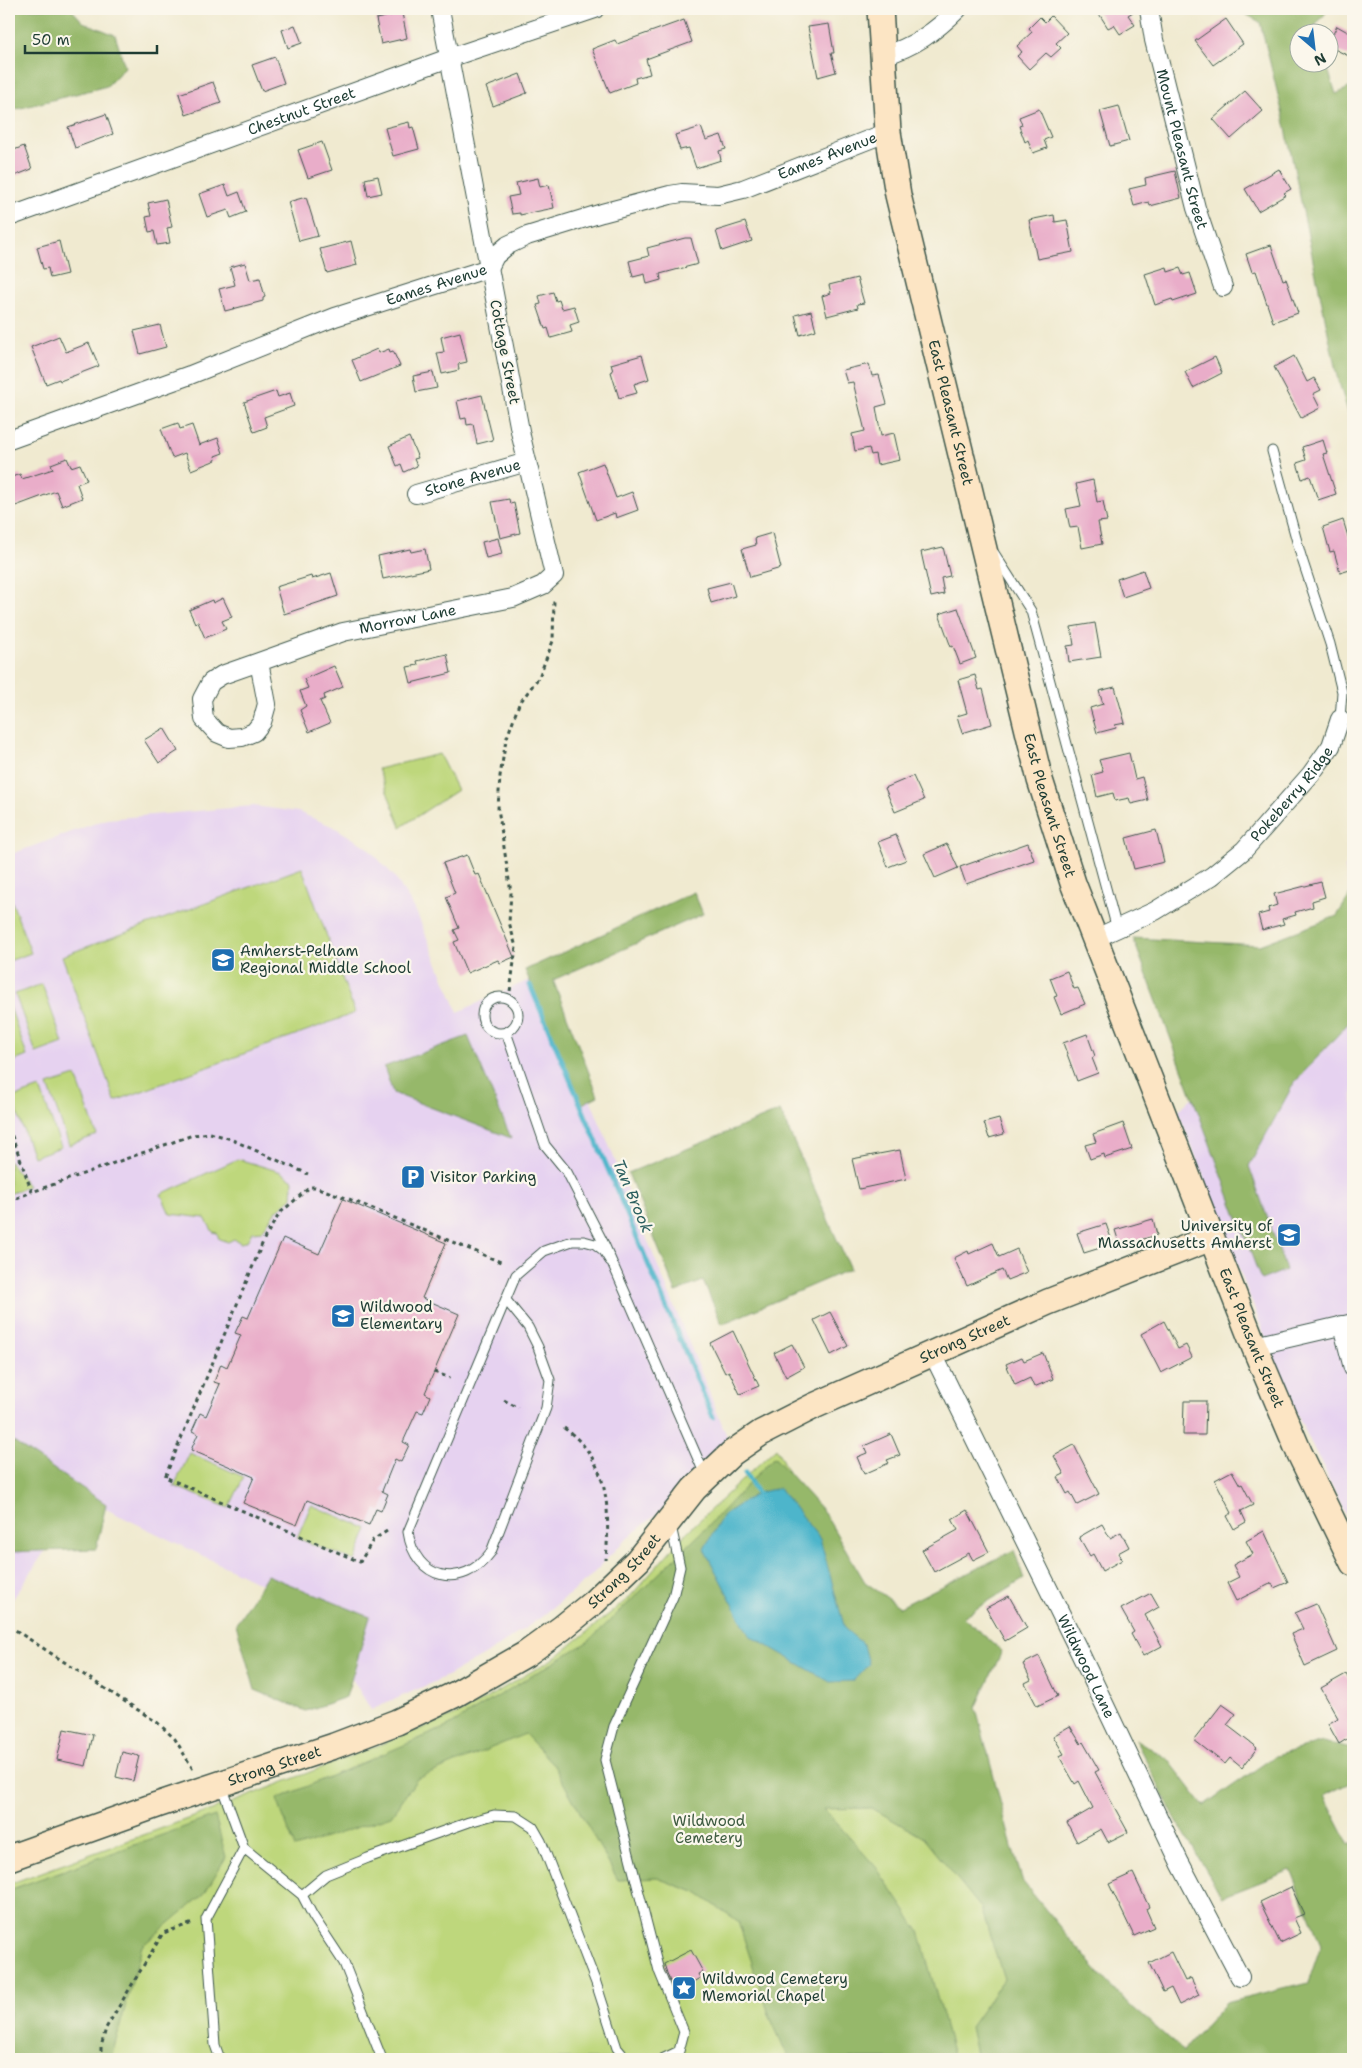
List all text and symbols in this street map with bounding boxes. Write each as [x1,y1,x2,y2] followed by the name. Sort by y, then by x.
[25,22,158,54] scale bar
[1290,22,1340,72] north arrow
[32,30,70,50] text: 50 m
[1311,49,1329,70] text: N
[1152,67,1213,232] street label: Mount Pleasant Street
[245,83,358,140] street label: Chestnut Street
[775,127,880,184] street label: Eames Avenue
[383,259,490,310] street label: Eames Avenue
[485,298,525,406] street label: Cottage Street
[923,338,978,488] street label: East Pleasant Street
[422,454,523,501] street label: Stone Avenue
[357,600,458,639] street label: Morrow Lane
[1019,731,1081,880] street label: East Pleasant Street
[1246,742,1338,846] street label: Pokeberry Ridge
[240,941,411,978] place label: Amherst-Pelham Regional Middle School
[210,947,236,973] school or university icon: Amherst-Pelham Regional Middle School
[608,1156,658,1236] water label: Tan Brook
[400,1164,426,1190] parking icon: Visitor Parking
[430,1167,537,1187] place label: Visitor Parking
[1098,1216,1273,1253] place label: University of Massachusetts Amherst
[1276,1222,1302,1248] school or university icon: University of Massachusetts Amherst
[1214,1265,1289,1411] street label: East Pleasant Street
[360,1297,443,1334] place label: Wildwood Elementary
[330,1303,356,1329] school or university icon: Wildwood Elementary
[916,1310,1013,1368] street label: Strong Street
[583,1529,665,1613] street label: Strong Street
[1053,1611,1120,1722] street label: Wildwood Lane
[225,1741,324,1791] street label: Strong Street
[673,1811,746,1848] park label: Wildwood Cemetery
[702,1969,848,2006] place label: Wildwood Cemetery Memorial Chapel
[671,1975,697,2001] place icon: Wildwood Cemetery Memorial Chapel

